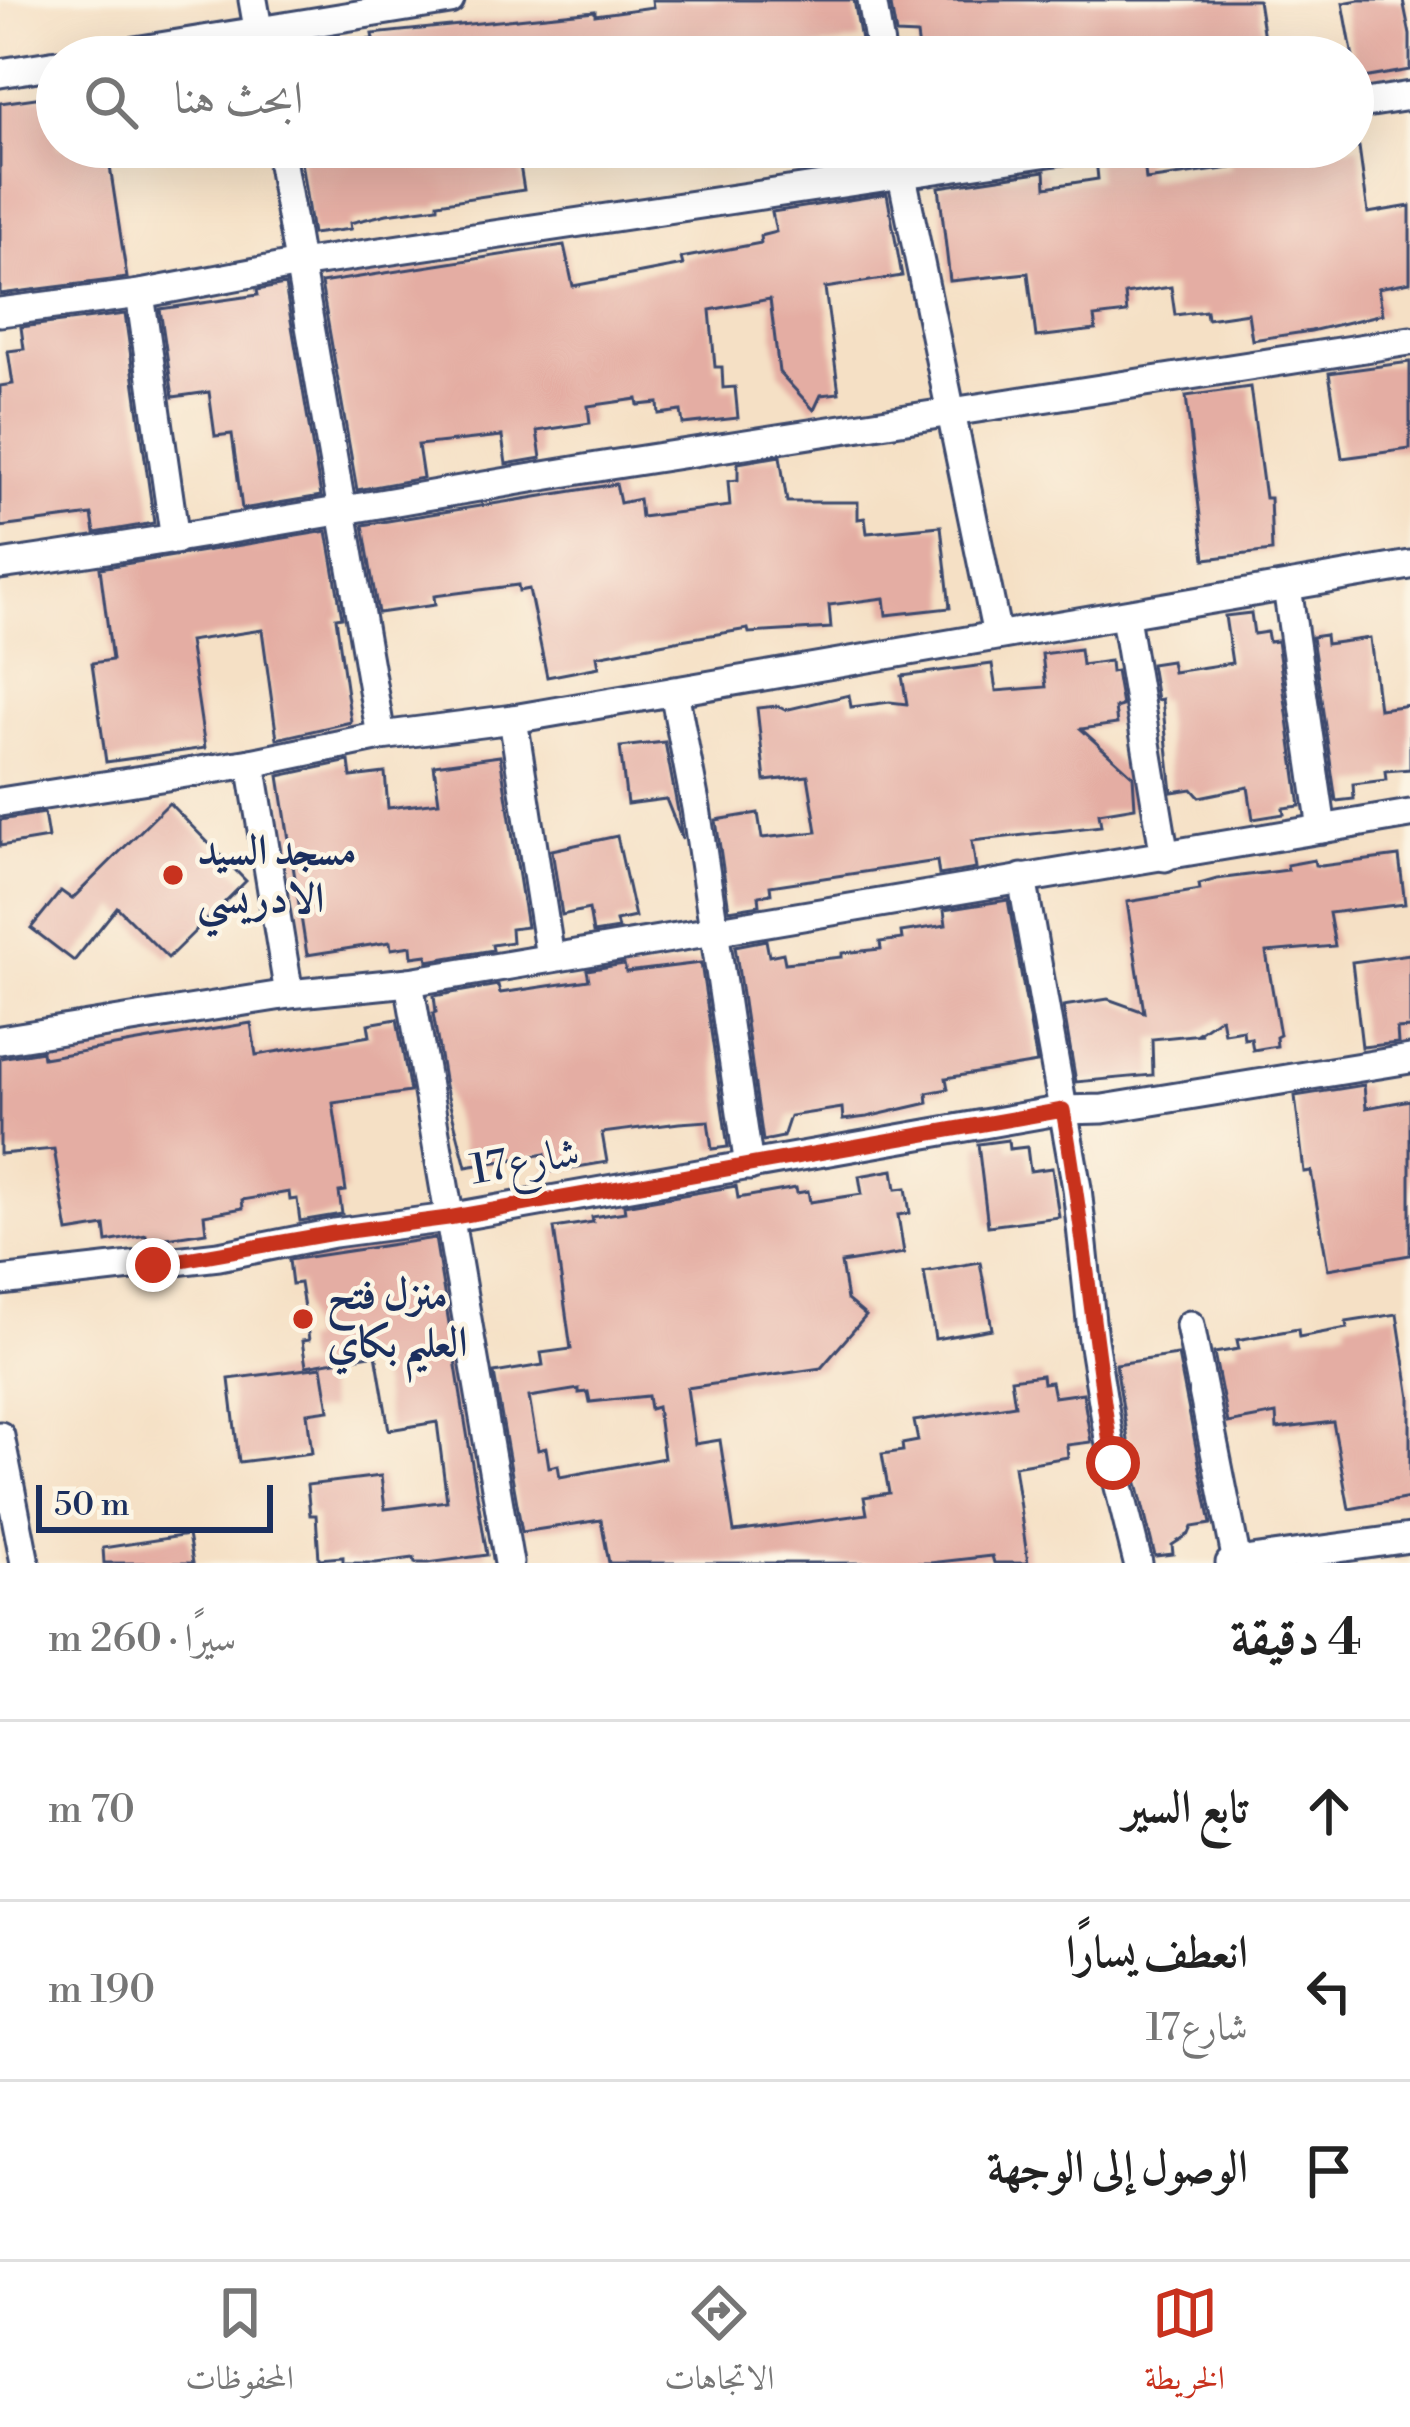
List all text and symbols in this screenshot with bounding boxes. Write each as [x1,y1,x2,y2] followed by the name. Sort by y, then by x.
[36,36,1374,168] search box
[78,69,144,135] icon: search
[174,71,303,128] text: ابحث هنا
[197,825,356,938] place label: مسجد السيد الادريسي
[160,862,186,888] marker: مسجد السيد الادريسي
[466,1126,585,1205] street label: شارع17
[126,1238,180,1292] route end
[327,1269,468,1383] place label: منزل فتح العليم بكاي
[290,1306,316,1332] marker: منزل فتح العليم بكاي
[1086,1436,1140,1490] route start
[36,1479,273,1532] scale bar
[54,1485,130,1526] text: 50 m
[1231,1607,1362,1671] text: 4 دقيقة
[48,1615,237,1664] text: سيرًا · 260 m
[1296,1778,1362,1844] icon: ahead
[1123,1780,1248,1837] text: تابع السير
[48,1786,135,1835] text: 70 m
[1066,1925,1248,1982] text: انعطف يسارًا
[1296,1958,1362,2024] icon: left
[48,1966,155,2015] text: 190 m
[1146,2004,1248,2053] text: شارع17
[1296,2138,1362,2204] icon: arrive
[987,2140,1248,2197] text: الوصول إلى الوجهة
[185,2280,294,2410] tab: المحفوظات
[664,2280,774,2410] tab: الاتجاهات
[1145,2280,1225,2410] tab: الخريطة

